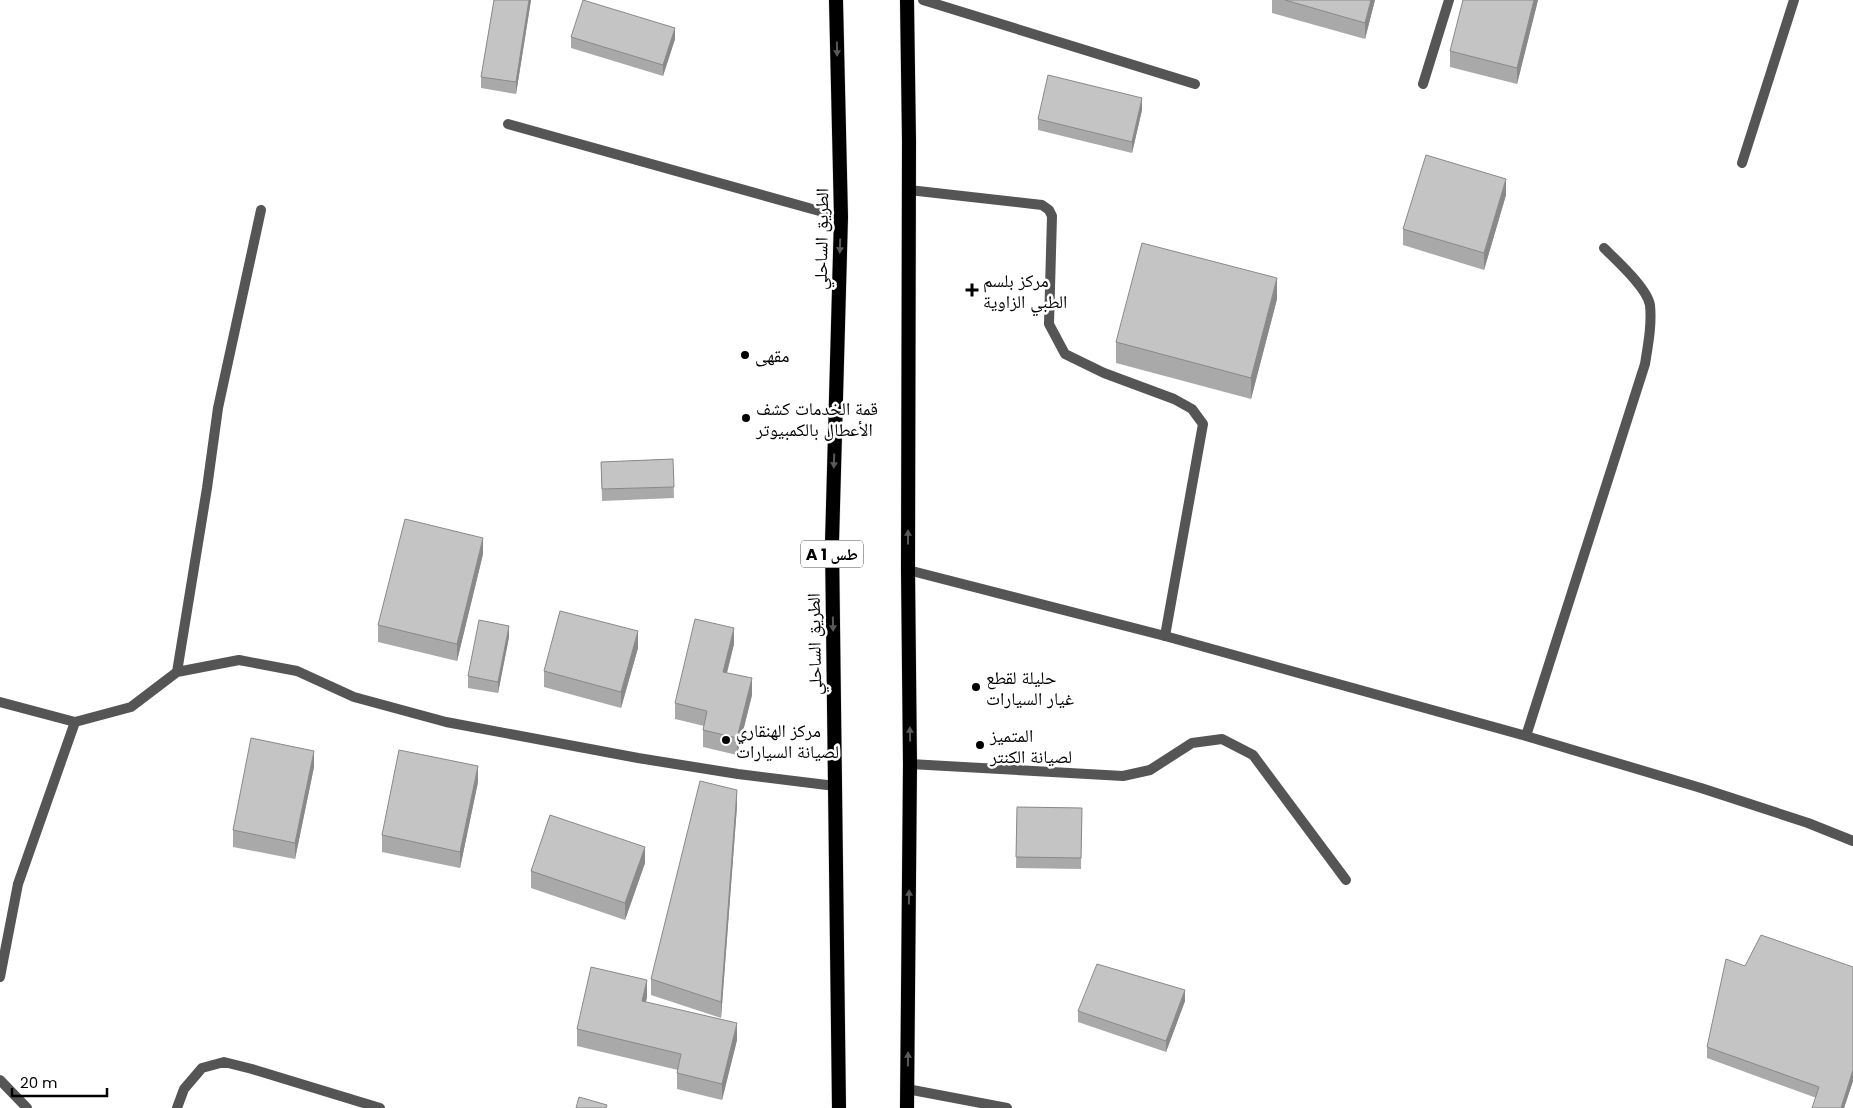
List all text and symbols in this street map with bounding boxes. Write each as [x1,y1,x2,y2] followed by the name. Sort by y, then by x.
[833,41,841,57] one-way arrow
[808,188,837,290] street label: الطريق الساحلي
[836,238,844,254] one-way arrow
[983,268,1067,316] place label: مركز بلسم الطبي الزاوية
[965,283,979,297] marker: مركز بلسم الطبي الزاوية
[755,343,789,368] place label: مقهى
[739,349,751,361] marker: مقهى
[755,396,878,442] place label: قمة الخدمات كشف الأعطال بالكمبيوتر
[740,412,752,424] marker: قمة الخدمات كشف الأعطال بالكمبيوتر
[830,453,838,469] one-way arrow
[904,529,912,545] one-way arrow
[801,540,863,568] road number: A 1 طس
[801,593,830,695] street label: الطريق الساحلي
[829,616,837,632] one-way arrow
[986,665,1074,711] place label: حليلة لقطع غيار السيارات
[970,681,982,693] marker: حليلة لقطع غيار السيارات
[736,718,839,764] place label: مركز الهنقاري لصيانة السيارات
[989,723,1072,769] place label: المتميز لصيانة الكنتر
[906,726,914,742] one-way arrow
[720,734,732,746] marker: مركز الهنقاري لصيانة السيارات
[974,739,986,751] marker: المتميز لصيانة الكنتر
[905,889,913,905] one-way arrow
[904,1051,912,1067] one-way arrow
[12,1066,108,1098] scale bar
[20,1072,58,1093] text: 20 m

